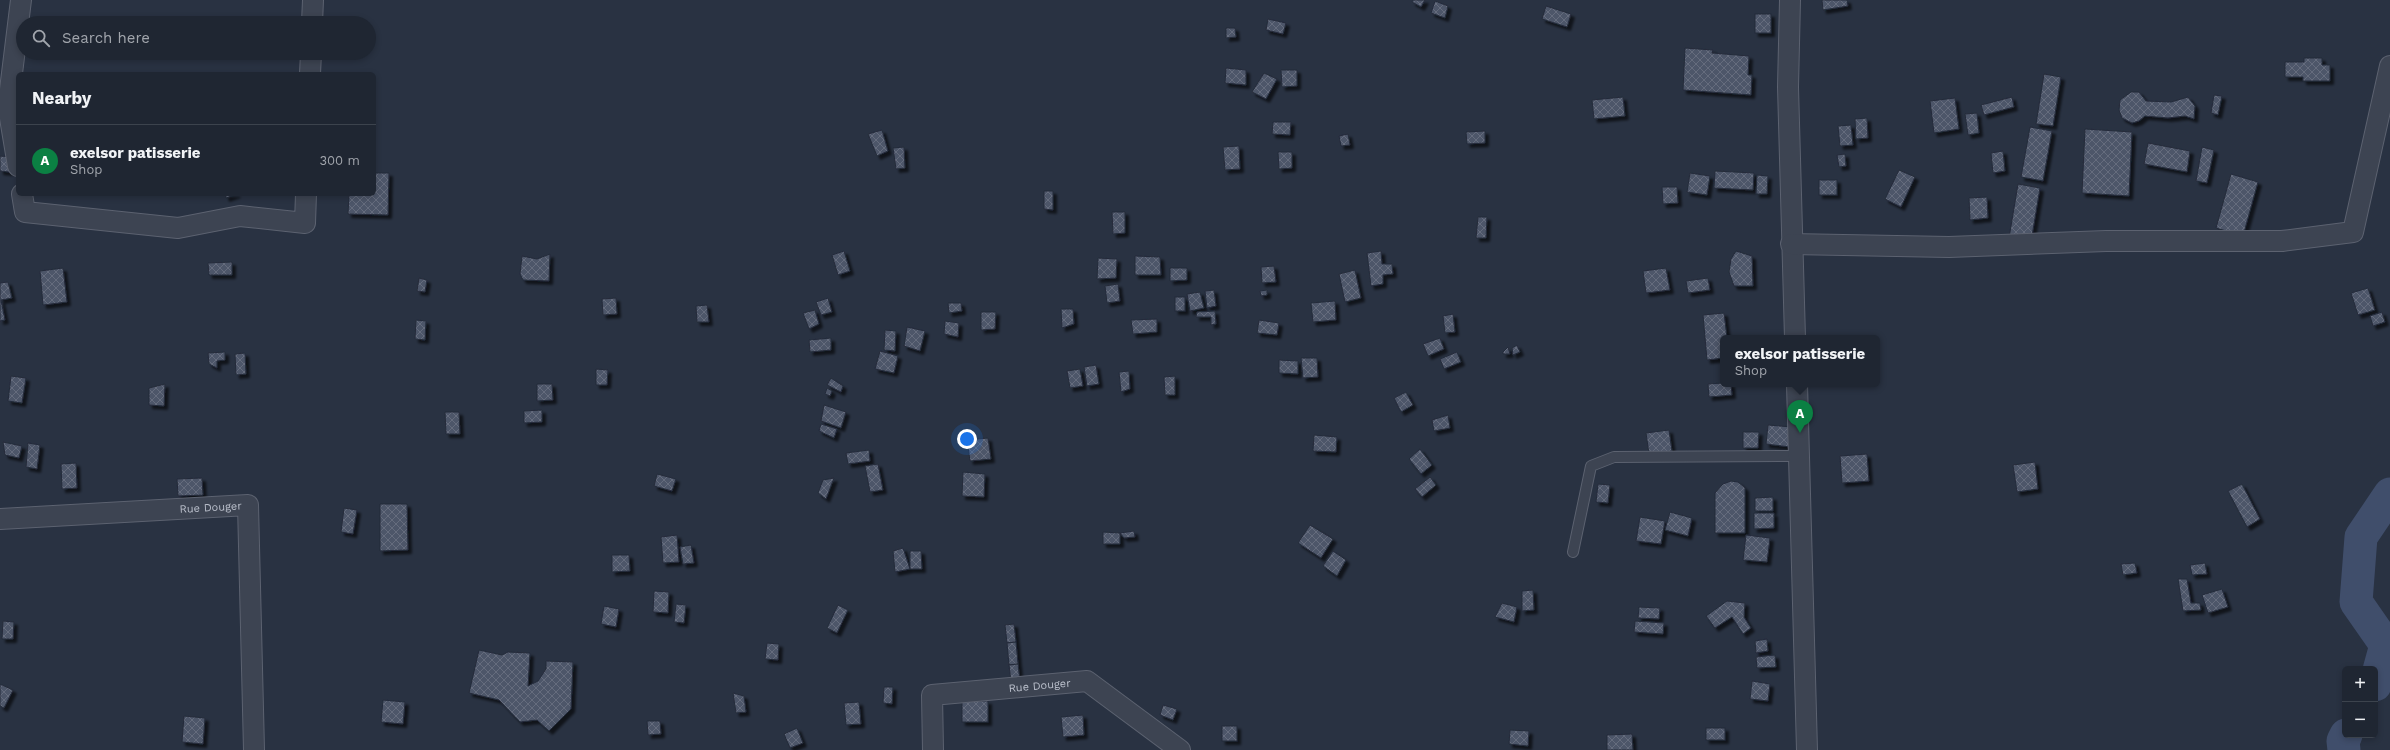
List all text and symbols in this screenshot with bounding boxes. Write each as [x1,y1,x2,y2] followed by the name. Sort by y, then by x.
[16,16,376,60] search box
[30,27,52,49] icon: search
[62,29,150,47] text: Search here
[32,88,91,108] text: Nearby
[70,144,201,162] text: exelsor patisserie
[41,153,49,168] text: A
[319,153,360,168] text: 300 m
[70,162,102,177] text: Shop
[1720,335,1880,387] popup
[1735,345,1865,363] text: exelsor patisserie
[1735,363,1767,378] text: Shop
[1787,400,1813,433] pin: A
[957,429,977,449] your location
[179,499,243,516] street label: Rue Douger
[2342,666,2378,738] map controls
[2342,666,2378,702] button: +
[1008,676,1072,695] street label: Rue Douger
[2342,702,2378,738] button: −

